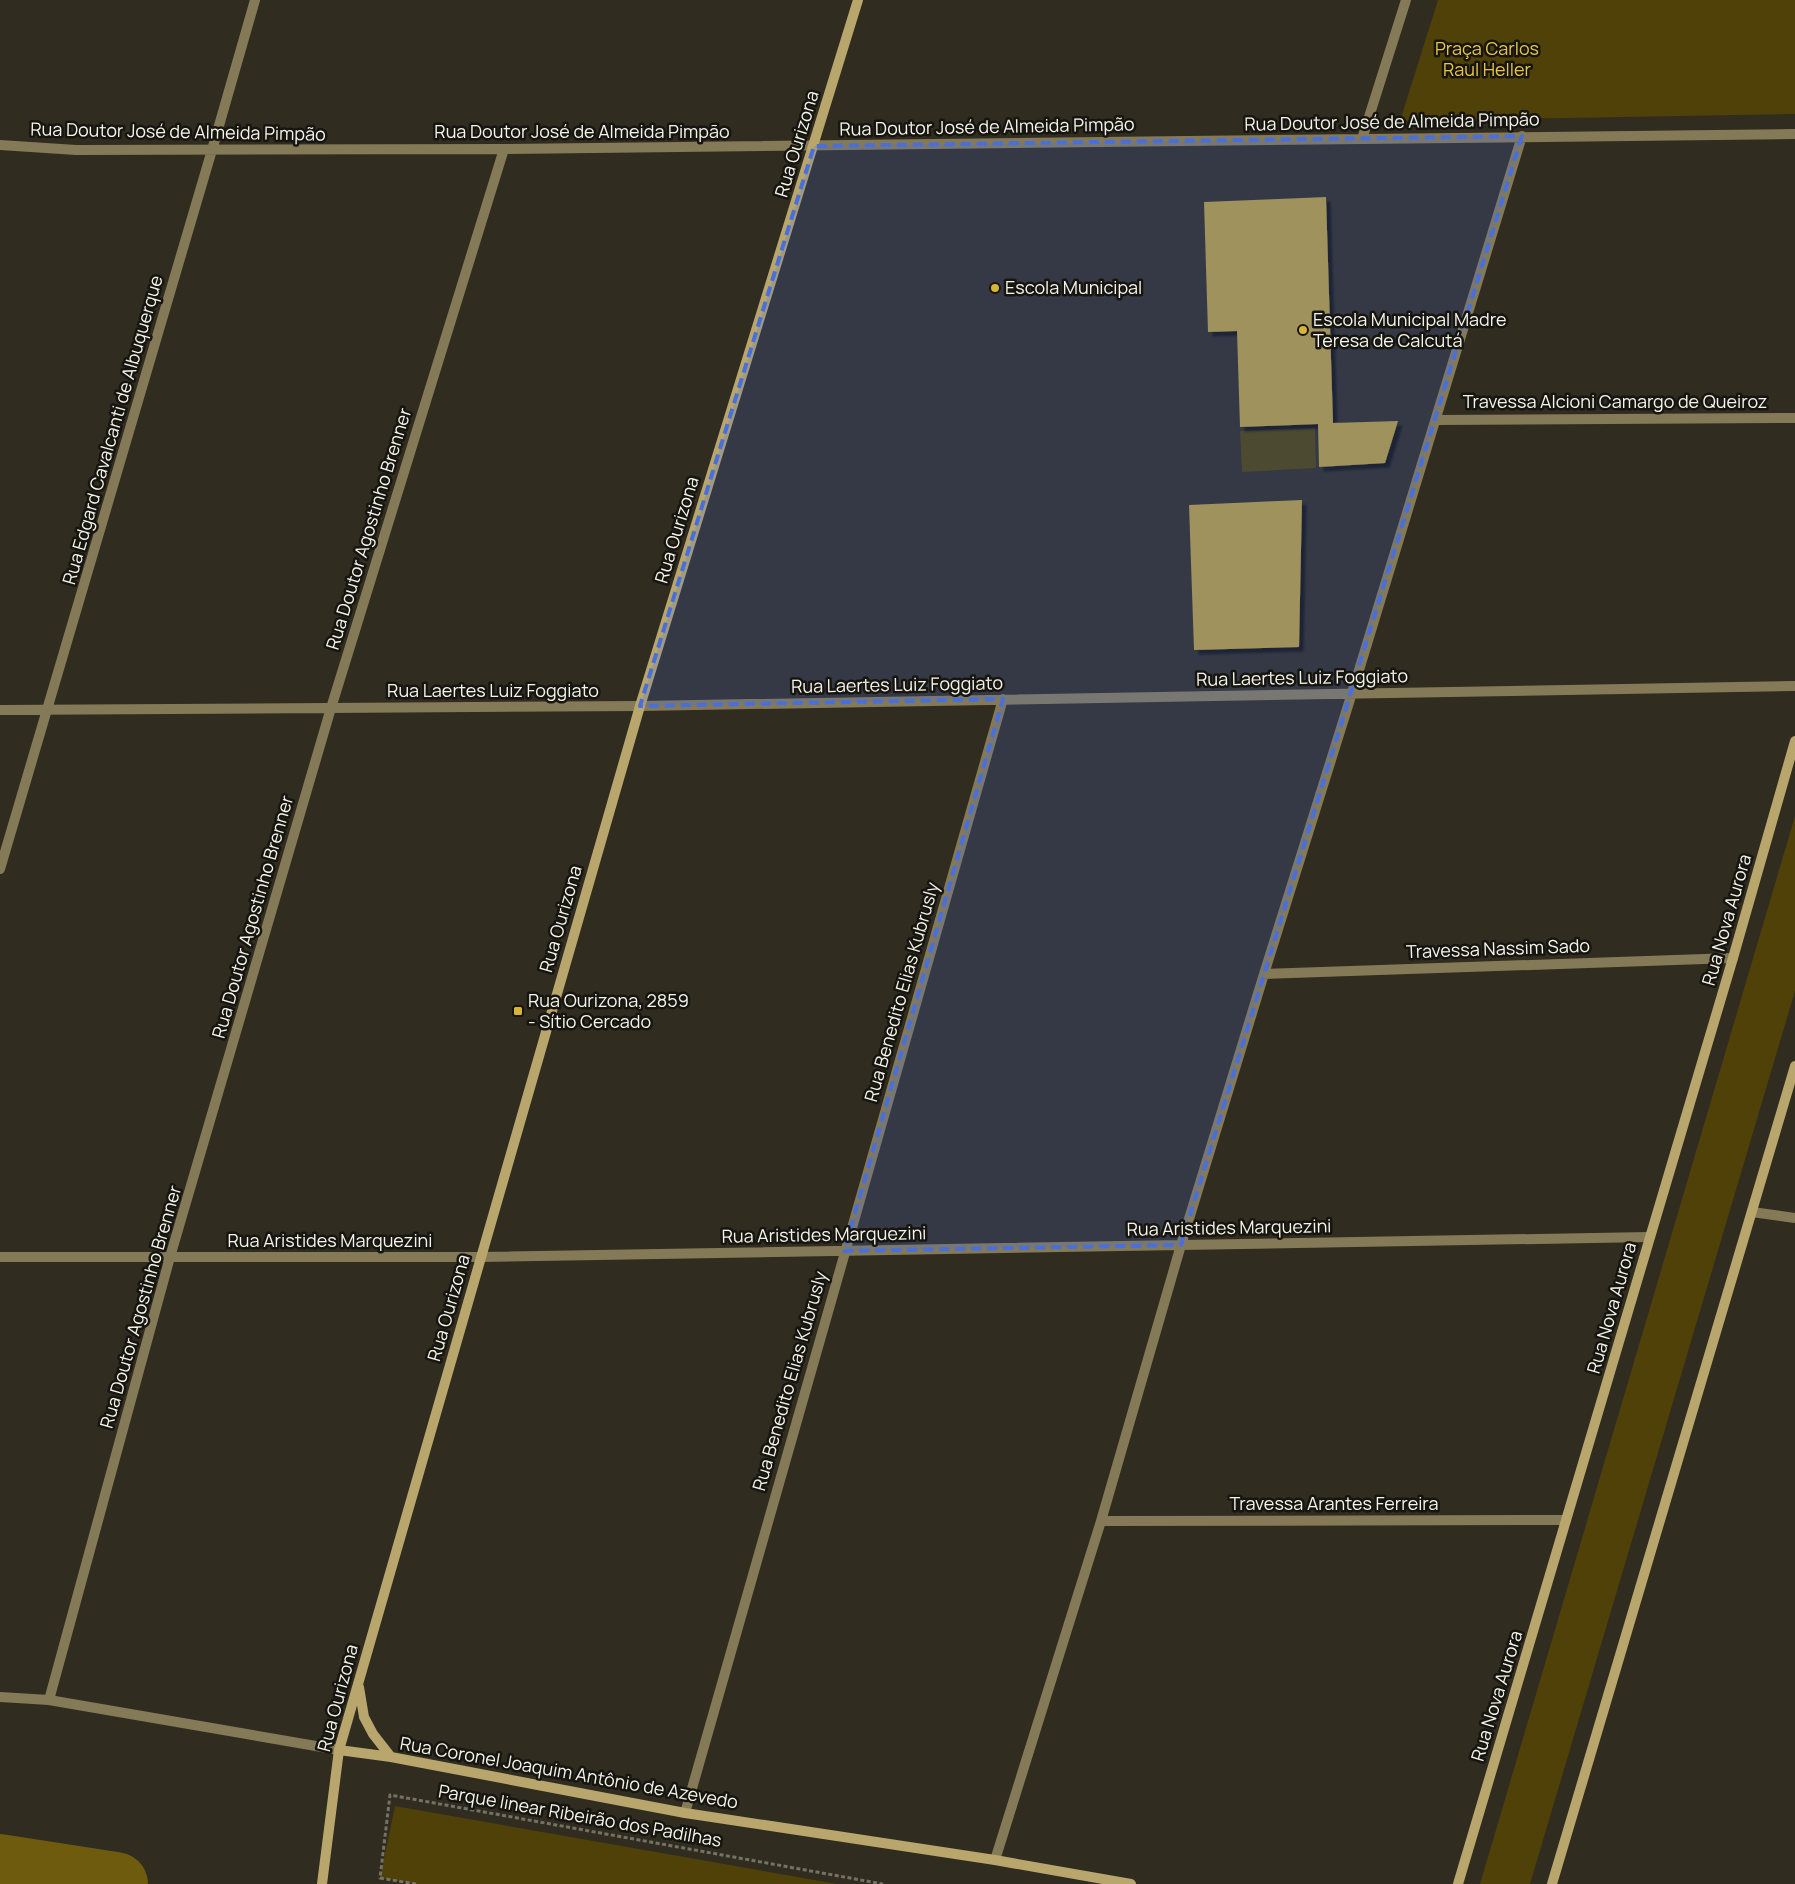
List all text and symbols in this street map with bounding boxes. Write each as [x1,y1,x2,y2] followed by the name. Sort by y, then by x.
[1435,36,1539,81] park label: Praça Carlos Raul Heller
[768,88,824,200] street label: Rua Ourizona
[1244,106,1540,136] street label: Rua Doutor José de Almeida Pimpão
[839,111,1135,141] street label: Rua Doutor José de Almeida Pimpão
[30,116,326,146] street label: Rua Doutor José de Almeida Pimpão
[434,119,730,143] street label: Rua Doutor José de Almeida Pimpão
[56,272,168,587] street label: Rua Edgard Cavalcanti de Albuquerque
[1005,275,1142,299] place label: Escola Municipal
[989,282,1001,294] marker: Escola Municipal
[1313,307,1507,352] place label: Escola Municipal Madre Teresa de Calcutá
[1297,324,1309,336] marker: Escola Municipal Madre Teresa de Calcutá
[1463,389,1767,413] street label: Travessa Alcioni Camargo de Queiroz
[320,404,416,653] street label: Rua Doutor Agostinho Brenner
[648,474,704,586] street label: Rua Ourizona
[1196,663,1408,691] street label: Rua Laertes Luiz Foggiato
[791,670,1003,698] street label: Rua Laertes Luiz Foggiato
[387,678,599,702] street label: Rua Laertes Luiz Foggiato
[206,792,298,1041] street label: Rua Doutor Agostinho Brenner
[1696,851,1756,988] street label: Rua Nova Aurora
[533,862,587,975] street label: Rua Ourizona
[858,879,944,1104] street label: Rua Benedito Elias Kubrusly
[1406,933,1590,963] street label: Travessa Nassim Sado
[528,988,689,1033] place label: Rua Ourizona, 2859 - Sítio Cercado
[512,1005,524,1017] marker: Rua Ourizona, 2859 - Sítio Cercado
[94,1182,186,1431] street label: Rua Doutor Agostinho Brenner
[1126,1213,1332,1241] street label: Rua Aristides Marquezini
[721,1220,927,1248] street label: Rua Aristides Marquezini
[228,1228,432,1252] street label: Rua Aristides Marquezini
[1581,1239,1641,1376] street label: Rua Nova Aurora
[421,1251,475,1364] street label: Rua Ourizona
[746,1268,832,1493] street label: Rua Benedito Elias Kubrusly
[1229,1491,1439,1515] street label: Travessa Arantes Ferreira
[1465,1627,1527,1764] street label: Rua Nova Aurora
[311,1641,363,1754] street label: Rua Ourizona
[398,1730,740,1814] street label: Rua Coronel Joaquim Antônio de Azevedo
[437,1778,724,1852] street label: Parque linear Ribeirão dos Padilhas

